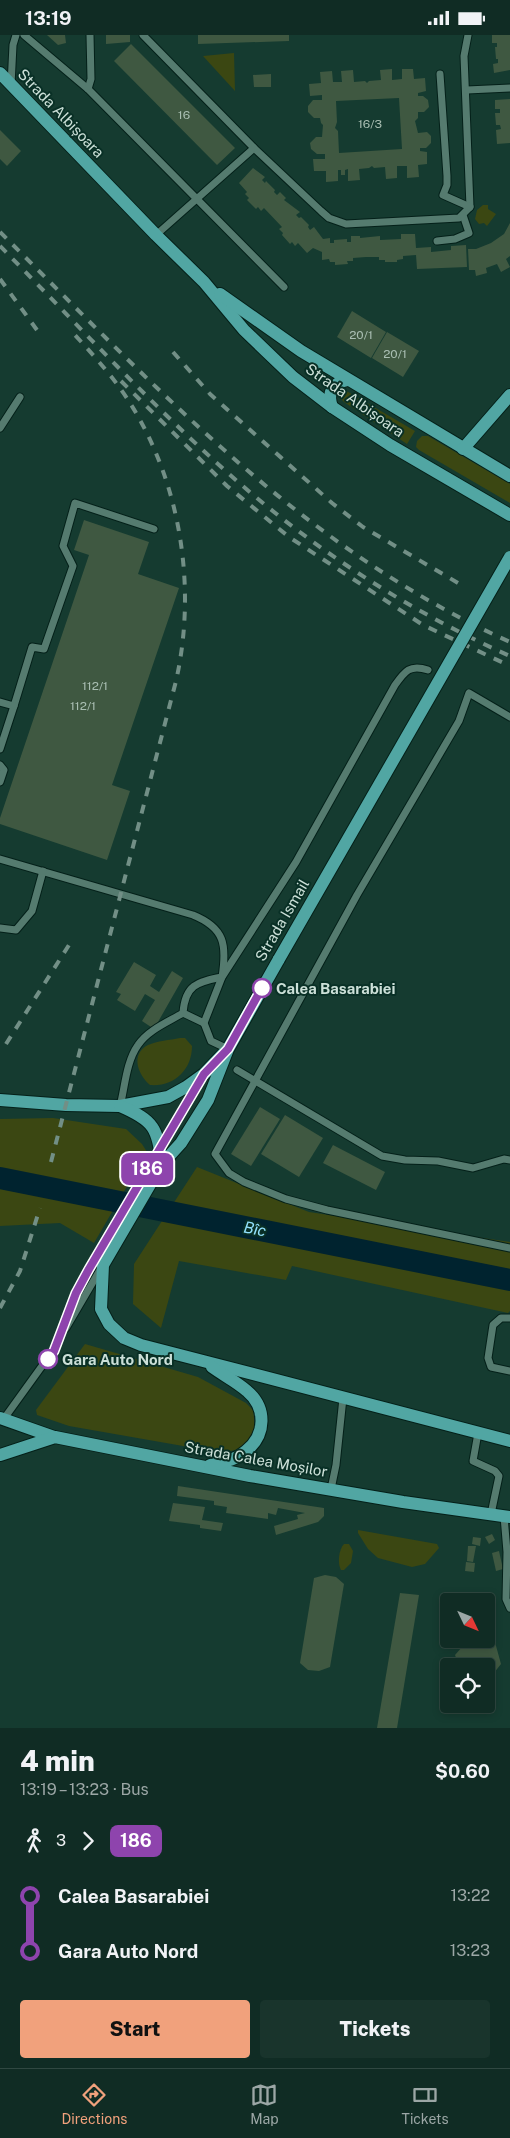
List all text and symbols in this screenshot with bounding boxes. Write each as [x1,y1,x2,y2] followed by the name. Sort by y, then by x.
[25,7,72,29] text: 13:19
[14,65,108,161] street label: Strada Albișoara
[178,108,190,122] house number: 16
[358,117,382,131] house number: 16/3
[349,328,373,342] house number: 20/1
[383,347,407,361] house number: 20/1
[302,360,408,440] street label: Strada Albișoara
[82,679,108,693] house number: 112/1
[70,699,96,713] house number: 112/1
[252,876,312,964] street label: Strada Ismail
[252,978,272,998] marker: Calea Basarabiei
[276,980,395,997] place label: Calea Basarabiei
[118,1153,176,1185] line badge: 186
[131,1158,163,1179] text: 186
[242,1218,268,1240] water label: Bîc
[38,1349,58,1369] marker: Gara Auto Nord
[62,1351,173,1368] place label: Gara Auto Nord
[183,1438,329,1480] street label: Strada Calea Moșilor
[440,1593,495,1647] north arrow
[440,1593,495,1713] map controls
[440,1658,495,1713] button: locate
[20,1744,95,1777] text: 4 min
[435,1760,490,1782] text: $0.60
[20,1780,149,1799] text: 13:19 – 13:23 · Bus
[20,1827,48,1855] icon: walk
[74,1827,102,1855] icon: forward
[120,1830,152,1851] text: 186
[56,1831,66,1850] text: 3
[58,1885,209,1907] text: Calea Basarabiei
[450,1886,490,1905] text: 13:22
[58,1940,198,1962] text: Gara Auto Nord
[450,1941,490,1960] text: 13:23
[20,2000,250,2058] button: Start
[260,2000,490,2058] button: Tickets
[61,2081,127,2127] tab: Directions
[250,2081,279,2127] tab: Map
[402,2081,449,2127] tab: Tickets

